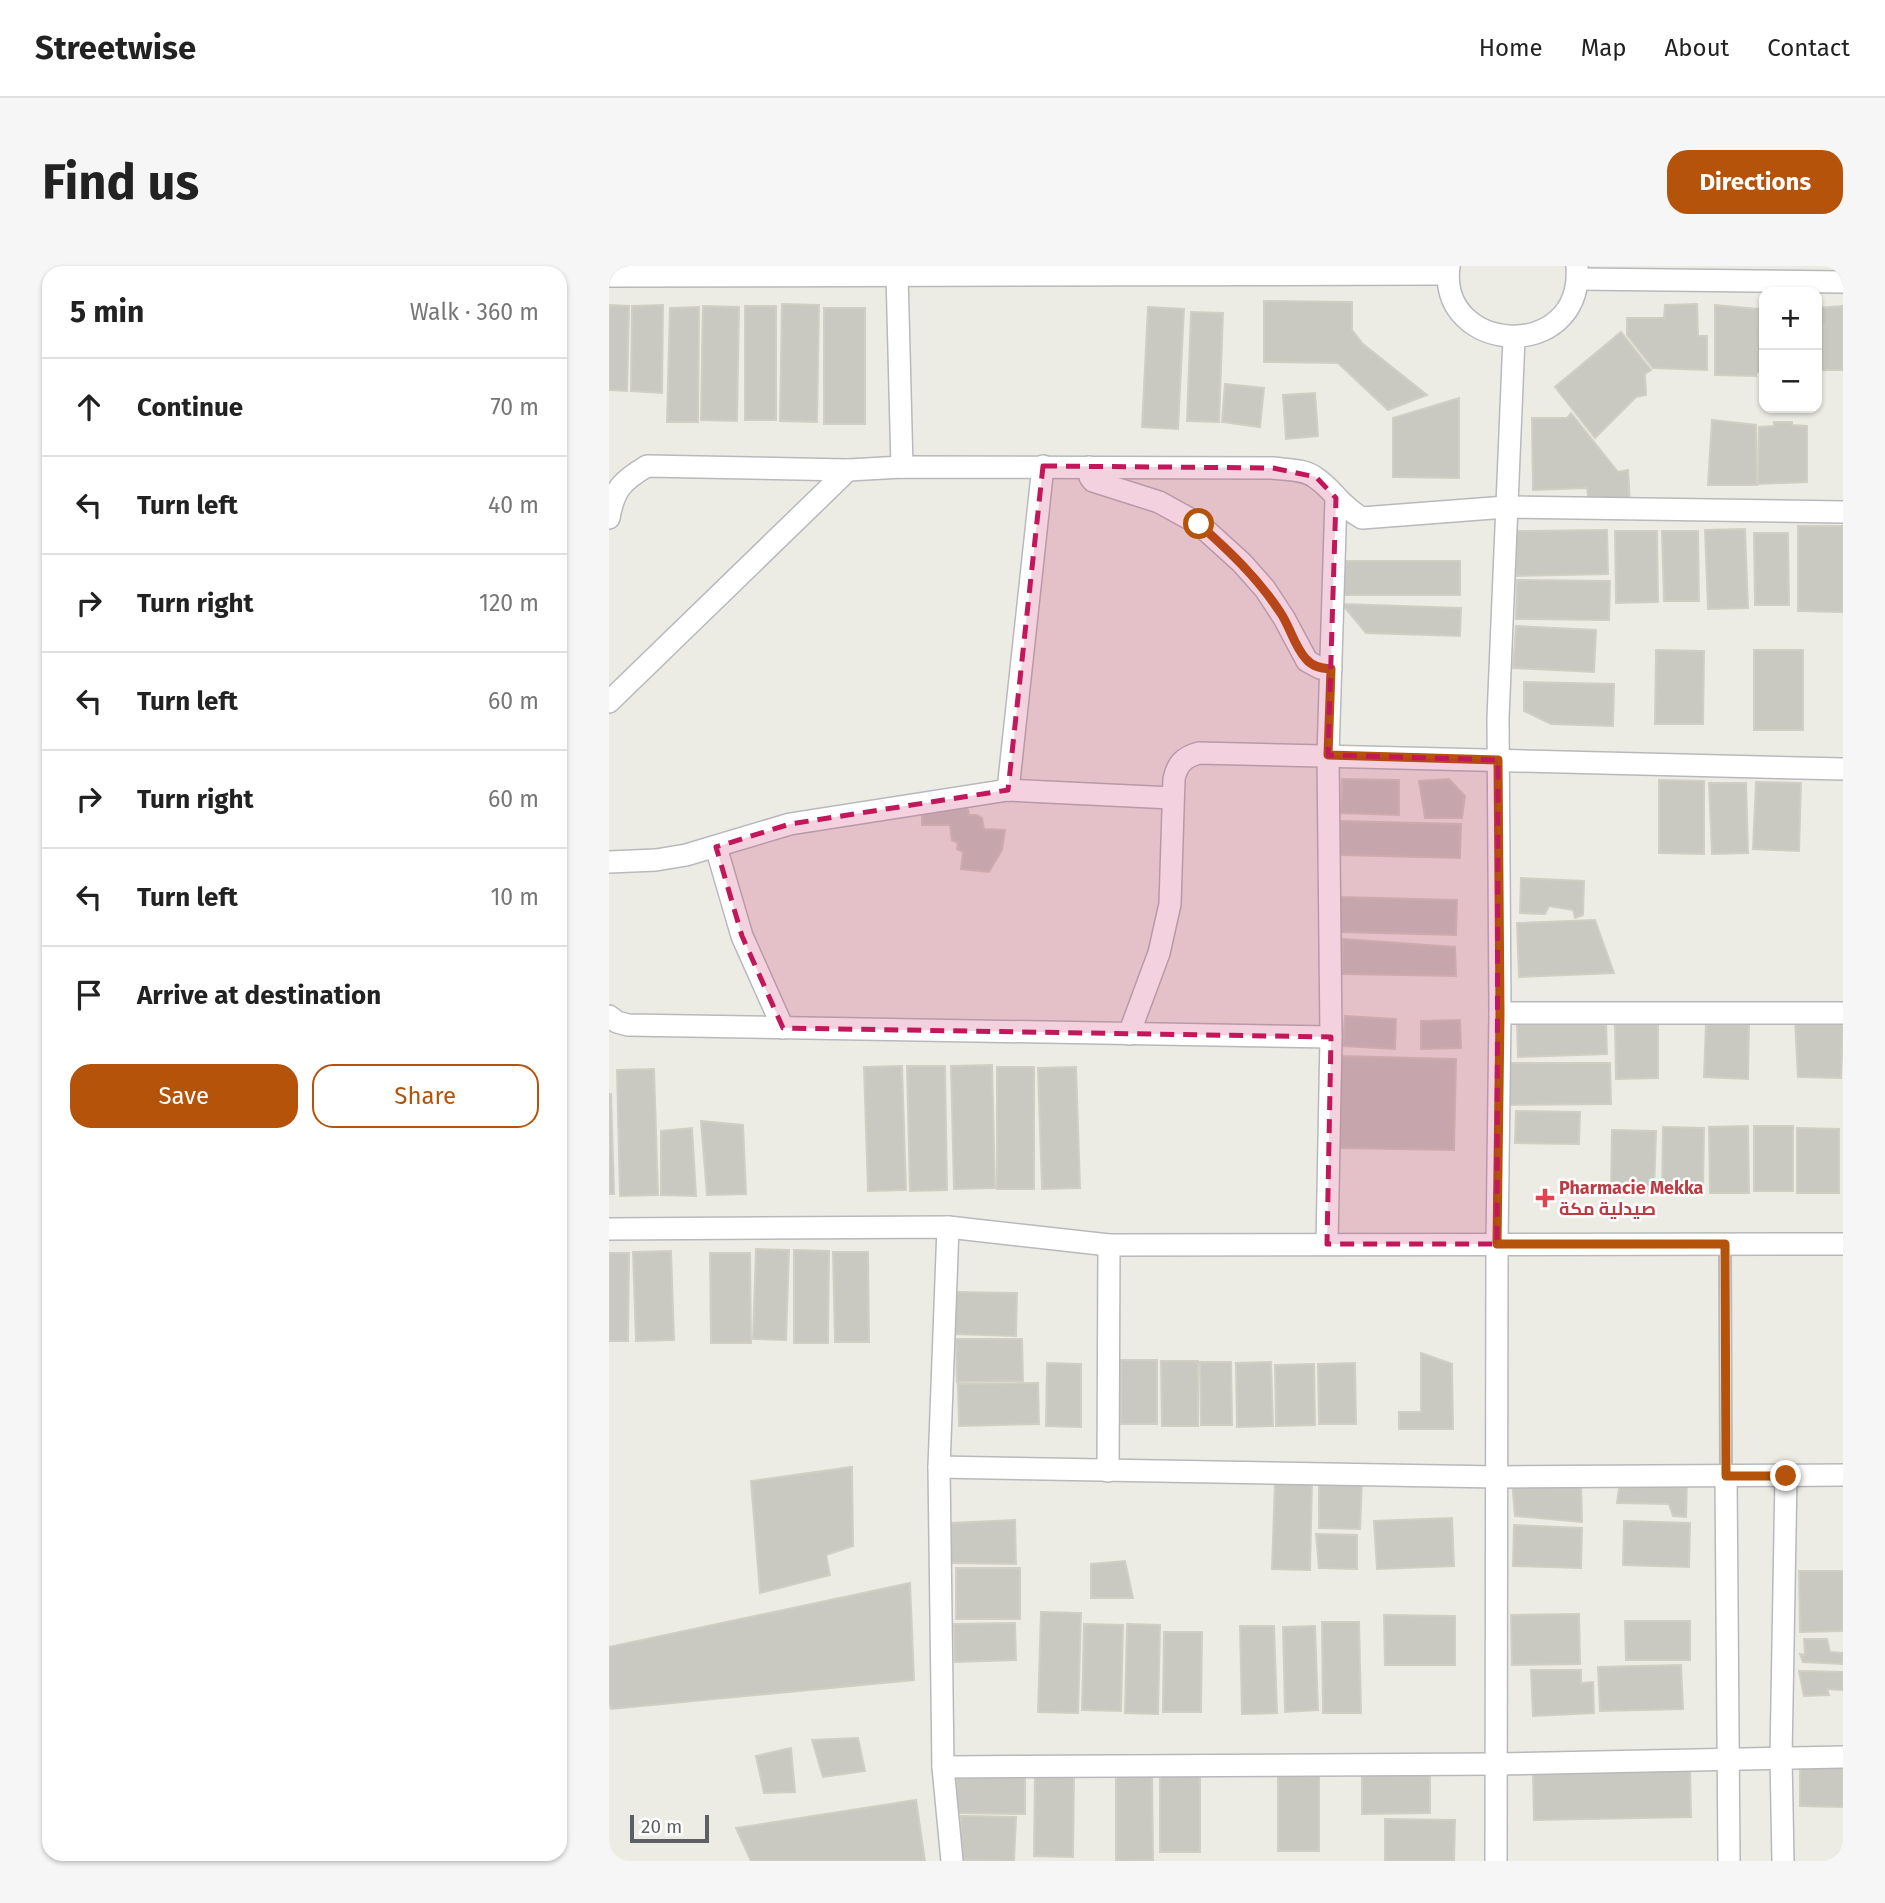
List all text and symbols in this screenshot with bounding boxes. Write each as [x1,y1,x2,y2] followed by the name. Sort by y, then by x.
[35,28,196,68] text: Streetwise
[1479,34,1543,62] text: Home
[1581,34,1627,62] text: Map
[1665,34,1729,62] text: About
[1767,34,1850,62] text: Contact
[1667,150,1843,214] button: Directions
[42,153,199,212] text: Find us
[1759,287,1822,413] map controls
[1759,287,1822,350] button: +
[70,294,144,330] text: 5 min
[410,298,539,326] text: Walk · 360 m
[1759,350,1822,413] button: −
[70,388,108,426] icon: ahead
[137,392,243,423] text: Continue
[490,393,539,421] text: 70 m
[70,486,108,524] icon: left
[137,490,238,521] text: Turn left
[488,491,539,519] text: 40 m
[1183,508,1214,539] route start
[70,584,108,622] icon: right
[137,588,254,619] text: Turn right
[479,589,539,617] text: 120 m
[70,682,108,720] icon: left
[137,686,238,717] text: Turn left
[488,687,539,715] text: 60 m
[70,780,108,818] icon: right
[137,784,254,815] text: Turn right
[488,785,539,813] text: 60 m
[70,878,108,916] icon: left
[137,882,238,913] text: Turn left
[490,883,539,911] text: 10 m
[70,976,108,1014] icon: arrive
[137,980,381,1011] text: Arrive at destination
[70,1064,298,1128] button: Save
[312,1064,539,1128] button: Share
[1559,1177,1704,1220] place label: Pharmacie Mekka صيدلية مكة
[1537,1190,1553,1206] marker: Pharmacie Mekka صيدلية مكة
[1770,1460,1801,1491] route end
[630,1812,709,1844] scale bar
[641,1815,682,1838] text: 20 m

